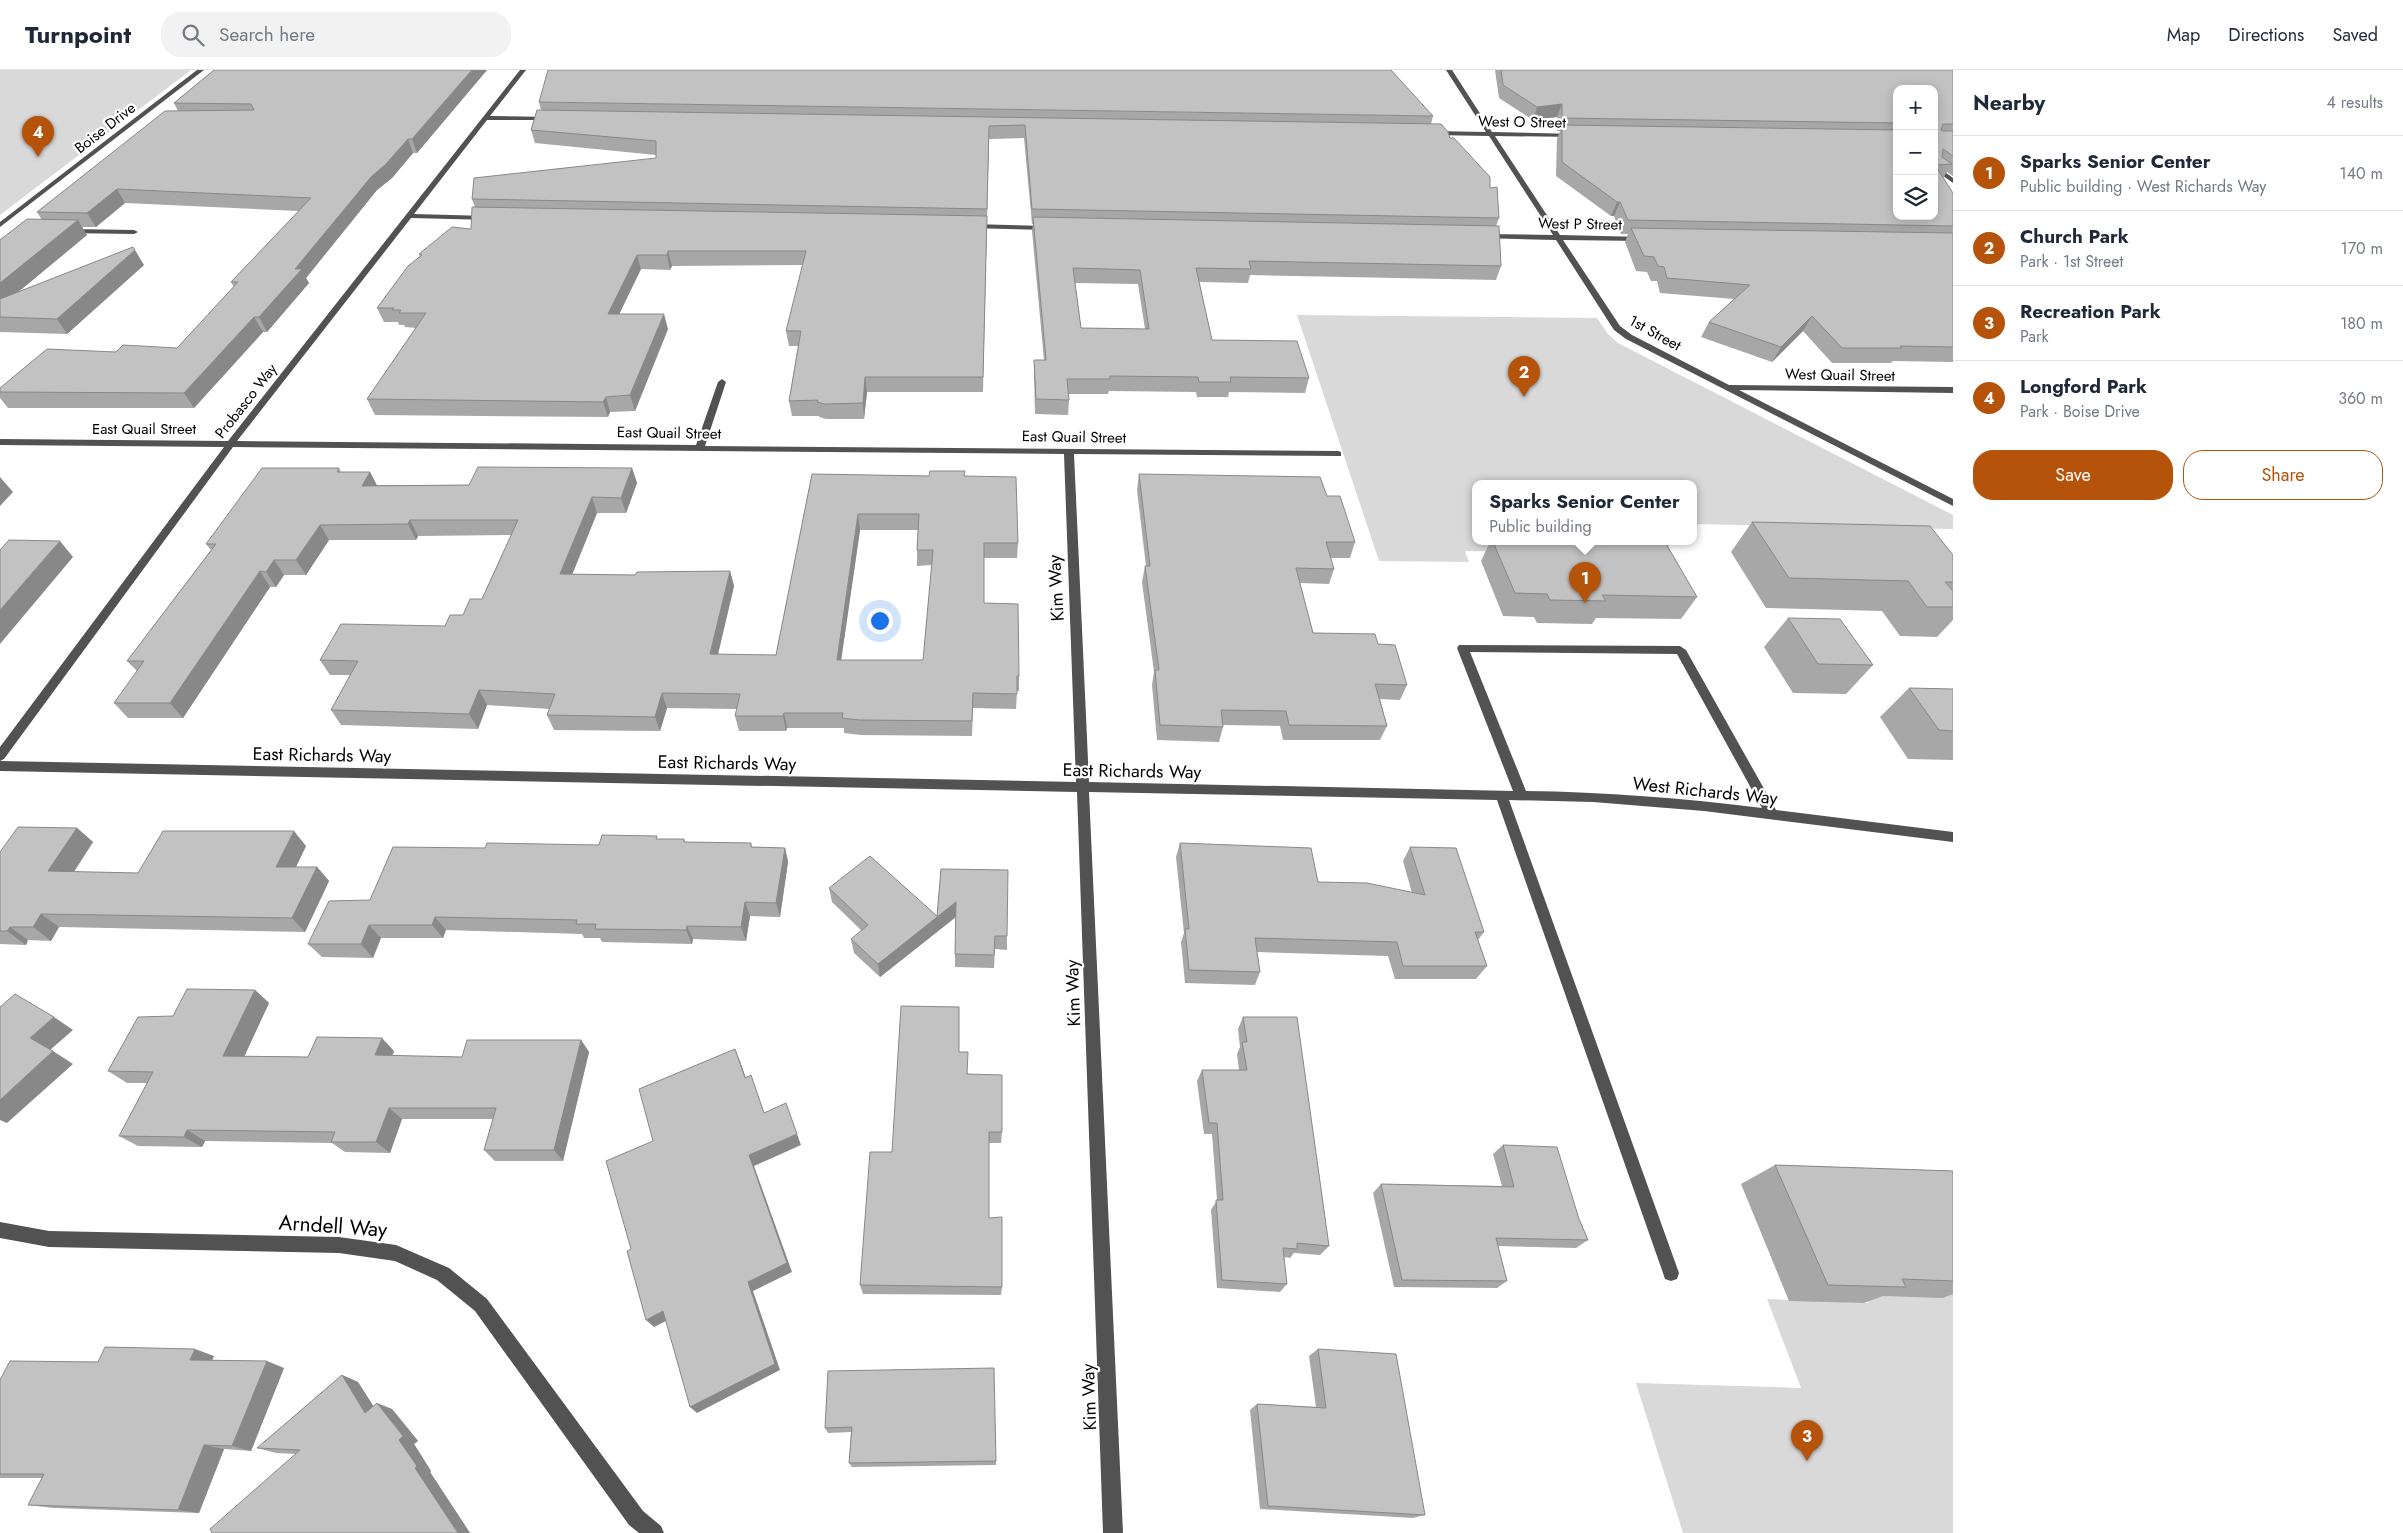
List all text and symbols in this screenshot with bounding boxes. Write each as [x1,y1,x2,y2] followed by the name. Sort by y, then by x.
[161,12,511,57] search box
[25,17,131,52] text: Turnpoint
[179,21,207,49] icon: search
[219,21,315,48] text: Search here
[2167,22,2200,48] text: Map
[2228,22,2304,48] text: Directions
[2332,22,2378,48] text: Saved
[1893,85,1938,220] map controls
[1893,85,1938,130] button: +
[1973,88,2045,118] text: Nearby
[2327,91,2383,114] text: 4 results
[70,97,140,159] street label: Boise Drive
[1478,110,1566,134] street label: West O Street
[22,116,54,157] pin: 4
[1893,130,1938,175] button: −
[2020,148,2211,175] text: Sparks Senior Center
[1985,162,1993,185] text: 1
[2340,162,2383,185] text: 140 m
[1893,175,1938,220] button: layers
[2020,175,2266,198] text: Public building · West Richards Way
[1538,212,1623,236] street label: West P Street
[2020,223,2129,250] text: Church Park
[1984,237,1994,260] text: 2
[2341,237,2383,260] text: 170 m
[2020,250,2123,273] text: Park · 1st Street
[2020,298,2161,325] text: Recreation Park
[1625,310,1685,357] street label: 1st Street
[1984,312,1994,335] text: 3
[2340,312,2383,335] text: 180 m
[2020,325,2049,348] text: Park
[1508,356,1540,397] pin: 2
[210,359,283,443] street label: Probasco Way
[1785,363,1896,387] street label: West Quail Street
[2020,373,2147,400] text: Longford Park
[1983,387,1995,410] text: 4
[2338,387,2383,410] text: 360 m
[2020,400,2140,423] text: Park · Boise Drive
[92,418,196,440] street label: East Quail Street
[617,421,722,445] street label: East Quail Street
[1022,425,1127,449] street label: East Quail Street
[1973,450,2173,500] button: Save
[2183,450,2383,500] button: Share
[1472,480,1697,545] popup
[1489,488,1680,515] text: Sparks Senior Center
[1489,515,1592,538] text: Public building
[1041,554,1071,622] street label: Kim Way
[1569,562,1601,603] pin: 1
[867,608,893,634] your location
[252,741,392,769] street label: East Richards Way
[657,749,797,777] street label: East Richards Way
[1062,757,1202,785] street label: East Richards Way
[1631,770,1779,812] street label: West Richards Way
[1059,959,1087,1027] street label: Kim Way
[278,1207,389,1245] street label: Arndell Way
[1075,1363,1103,1431] street label: Kim Way
[1791,1420,1823,1461] pin: 3

